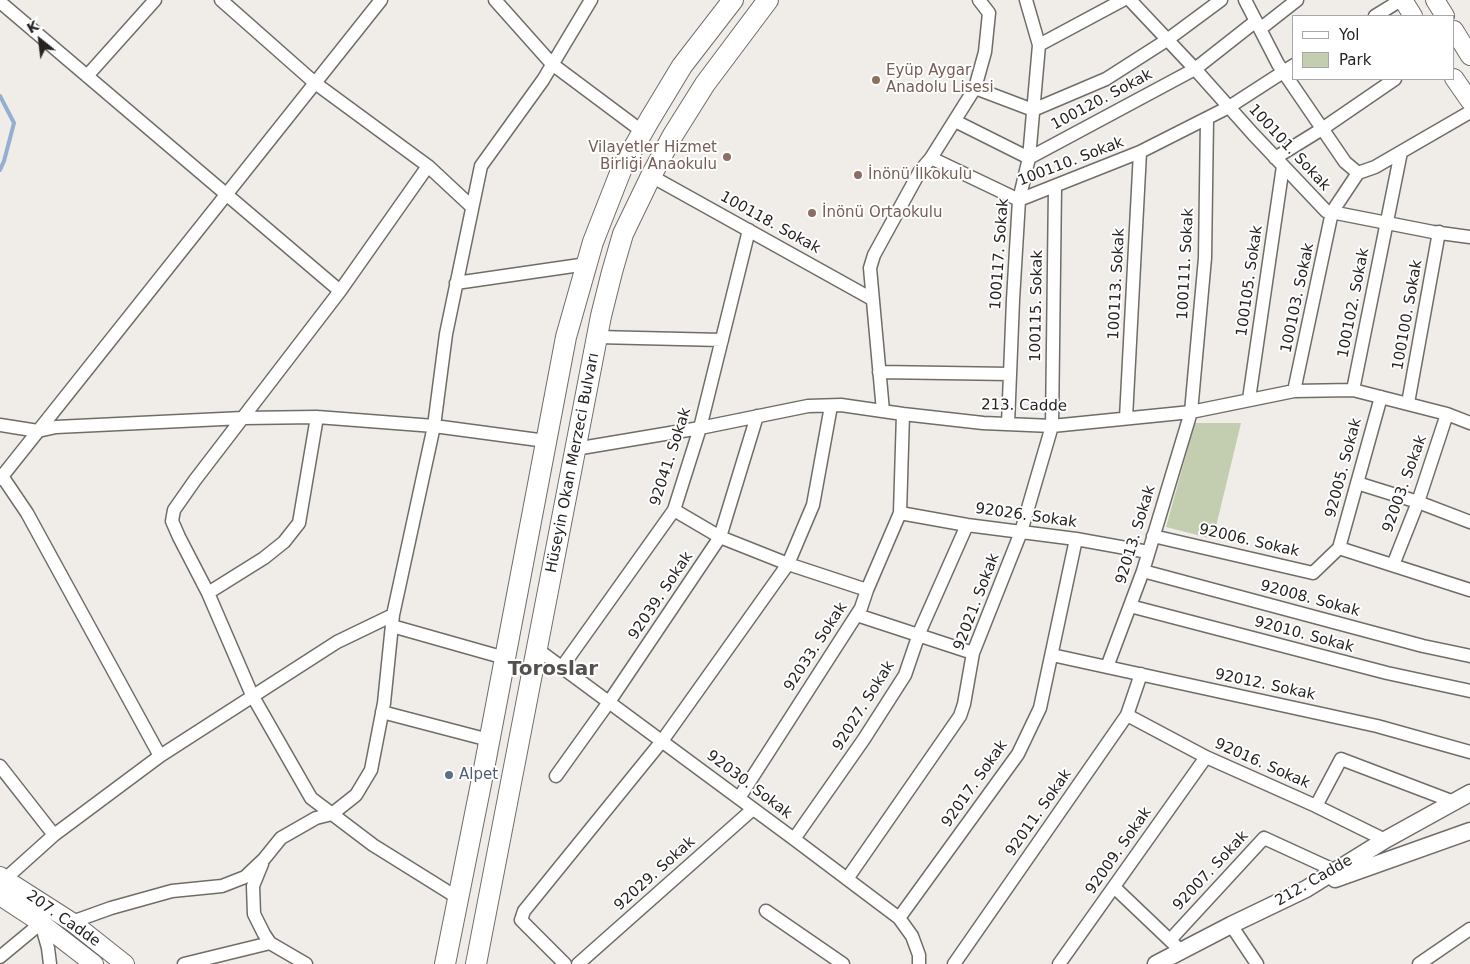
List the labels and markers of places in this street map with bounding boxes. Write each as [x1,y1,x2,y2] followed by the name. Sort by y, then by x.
[886,62,994,97] place label: Eyüp Aygar Anadolu Lisesi
[870,74,882,86] marker: Eyüp Aygar Anadolu Lisesi
[588,139,717,174] place label: Vilayetler Hizmet Birliği Anaokulu
[721,151,733,163] marker: Vilayetler Hizmet Birliği Anaokulu
[868,166,972,184] place label: İnönü İlkokulu
[852,169,864,181] marker: İnönü İlkokulu
[822,204,943,222] place label: İnönü Ortaokulu
[806,207,818,219] marker: İnönü Ortaokulu
[459,766,498,784] place label: Alpet
[443,769,455,781] marker: Alpet

